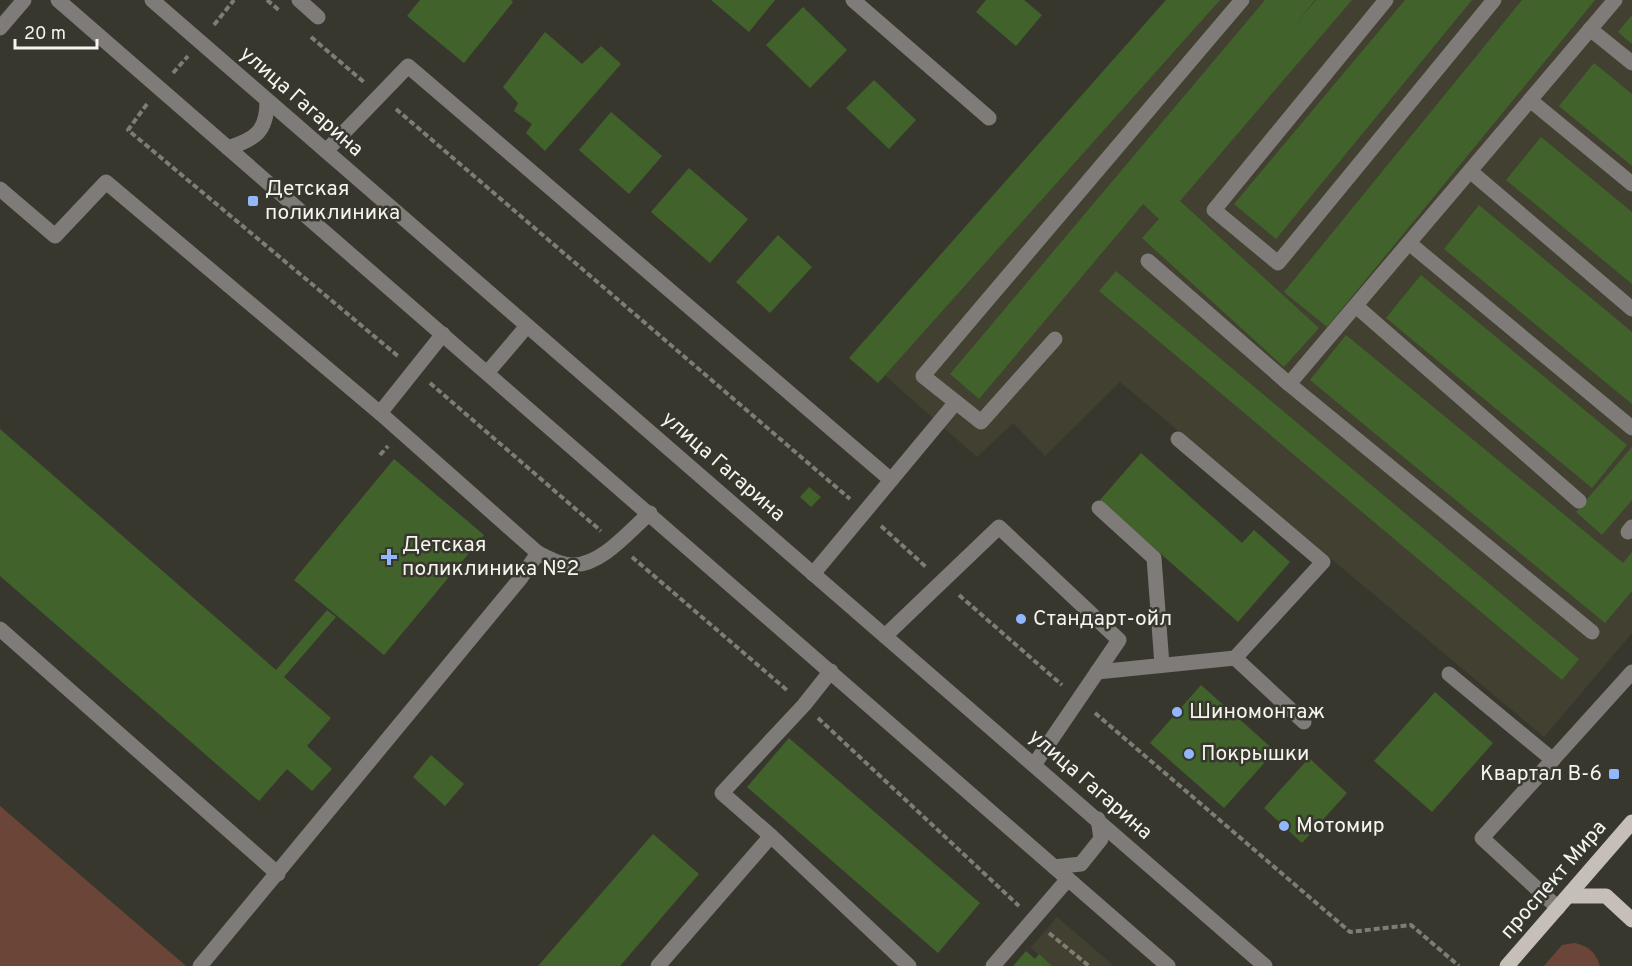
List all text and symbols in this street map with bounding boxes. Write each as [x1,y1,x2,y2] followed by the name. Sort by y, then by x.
[15,12,98,50] scale bar
[24,23,66,46] text: 20 m
[233,41,369,163] street label: улица Гагарина
[265,176,400,227] place label: Детская поликлиника
[246,194,260,208] marker: Детская поликлиника
[655,406,791,528] street label: улица Гагарина
[402,532,579,583] place label: Детская поликлиника №2
[380,548,398,566] marker: Детская поликлиника №2
[1033,606,1172,633] place label: Стандарт-ойл
[1014,612,1028,626] marker: Стандарт-ойл
[1189,699,1325,726] place label: Шиномонтаж
[1170,705,1184,719] marker: Шиномонтаж
[1022,724,1158,846] street label: улица Гагарина
[1201,741,1309,768] place label: Покрышки
[1182,747,1196,761] marker: Покрышки
[1480,761,1602,788] place label: Квартал В-6
[1607,767,1621,781] marker: Квартал В-6
[1296,813,1385,840] place label: Мотомир
[1495,815,1613,945] street label: проспект Мира
[1277,819,1291,833] marker: Мотомир

